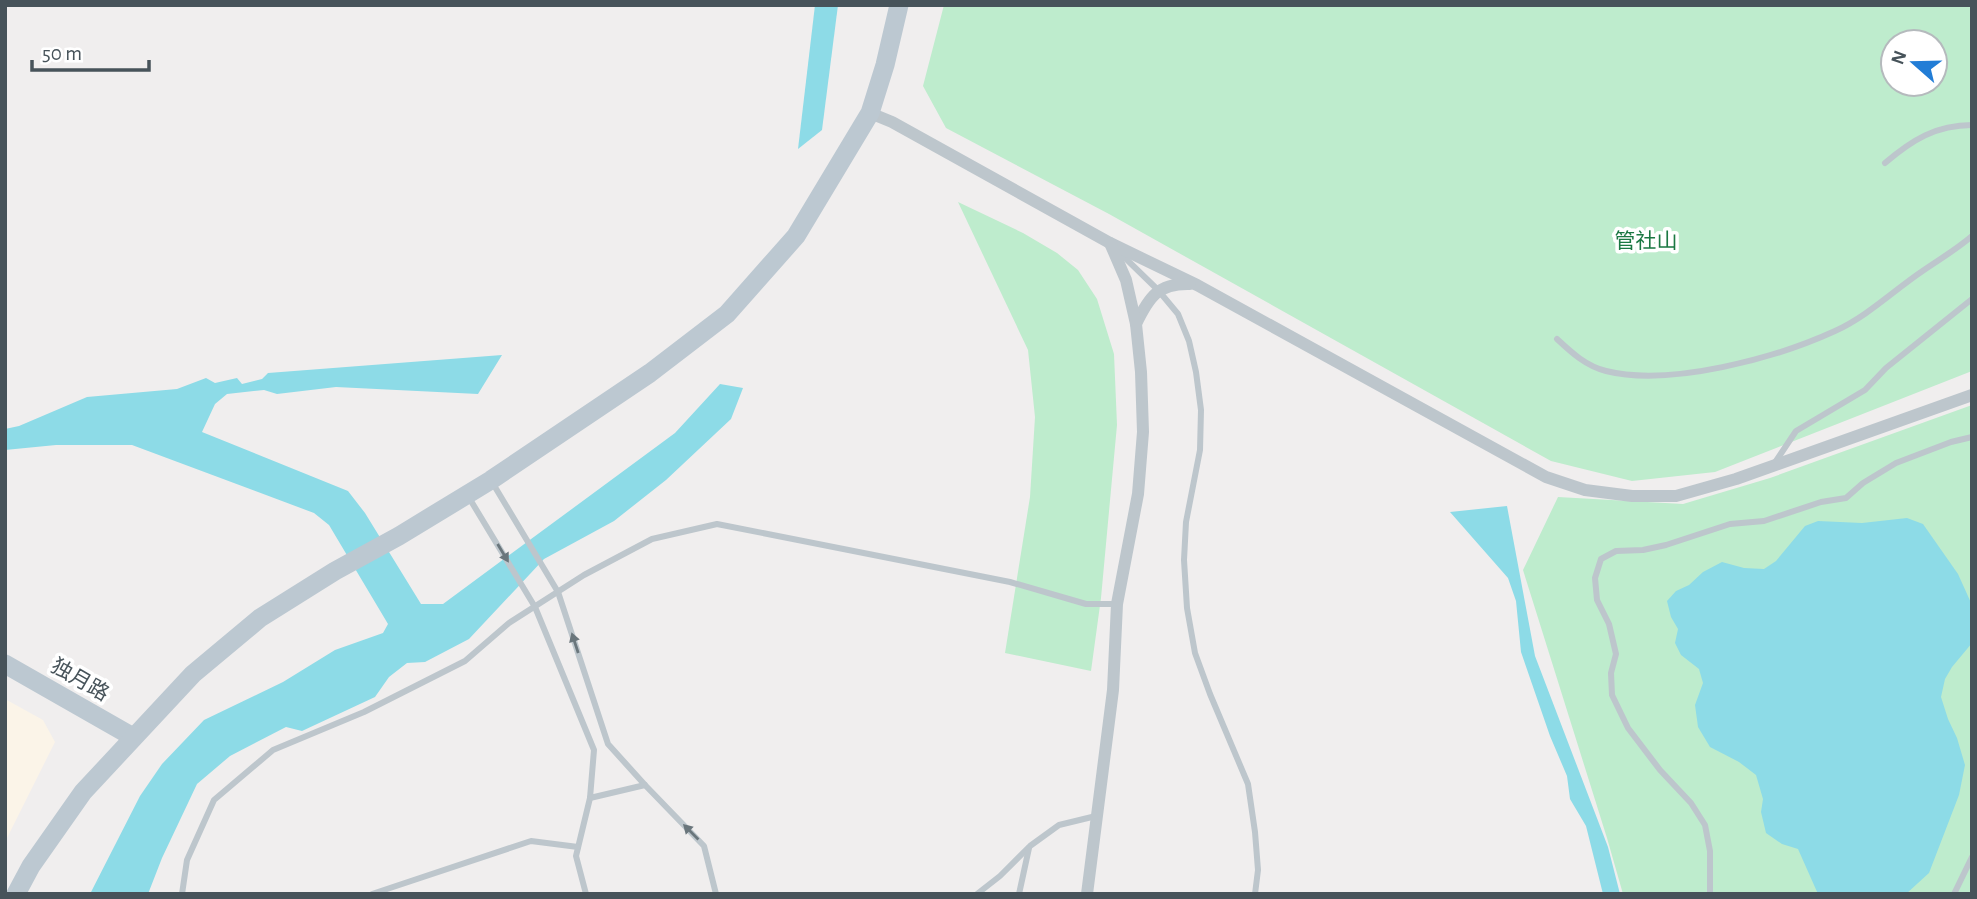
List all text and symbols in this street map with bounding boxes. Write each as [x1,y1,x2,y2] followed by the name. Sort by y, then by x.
[32,28,149,72] scale bar
[1879,28,1949,98] north arrow
[42,43,82,64] text: 50 m
[1888,48,1911,67] text: N
[1615,230,1678,252] park label: 管社山
[496,544,509,563] one-way arrow
[569,632,580,653] one-way arrow
[47,654,113,705] street label: 独月路
[683,825,700,841] one-way arrow

